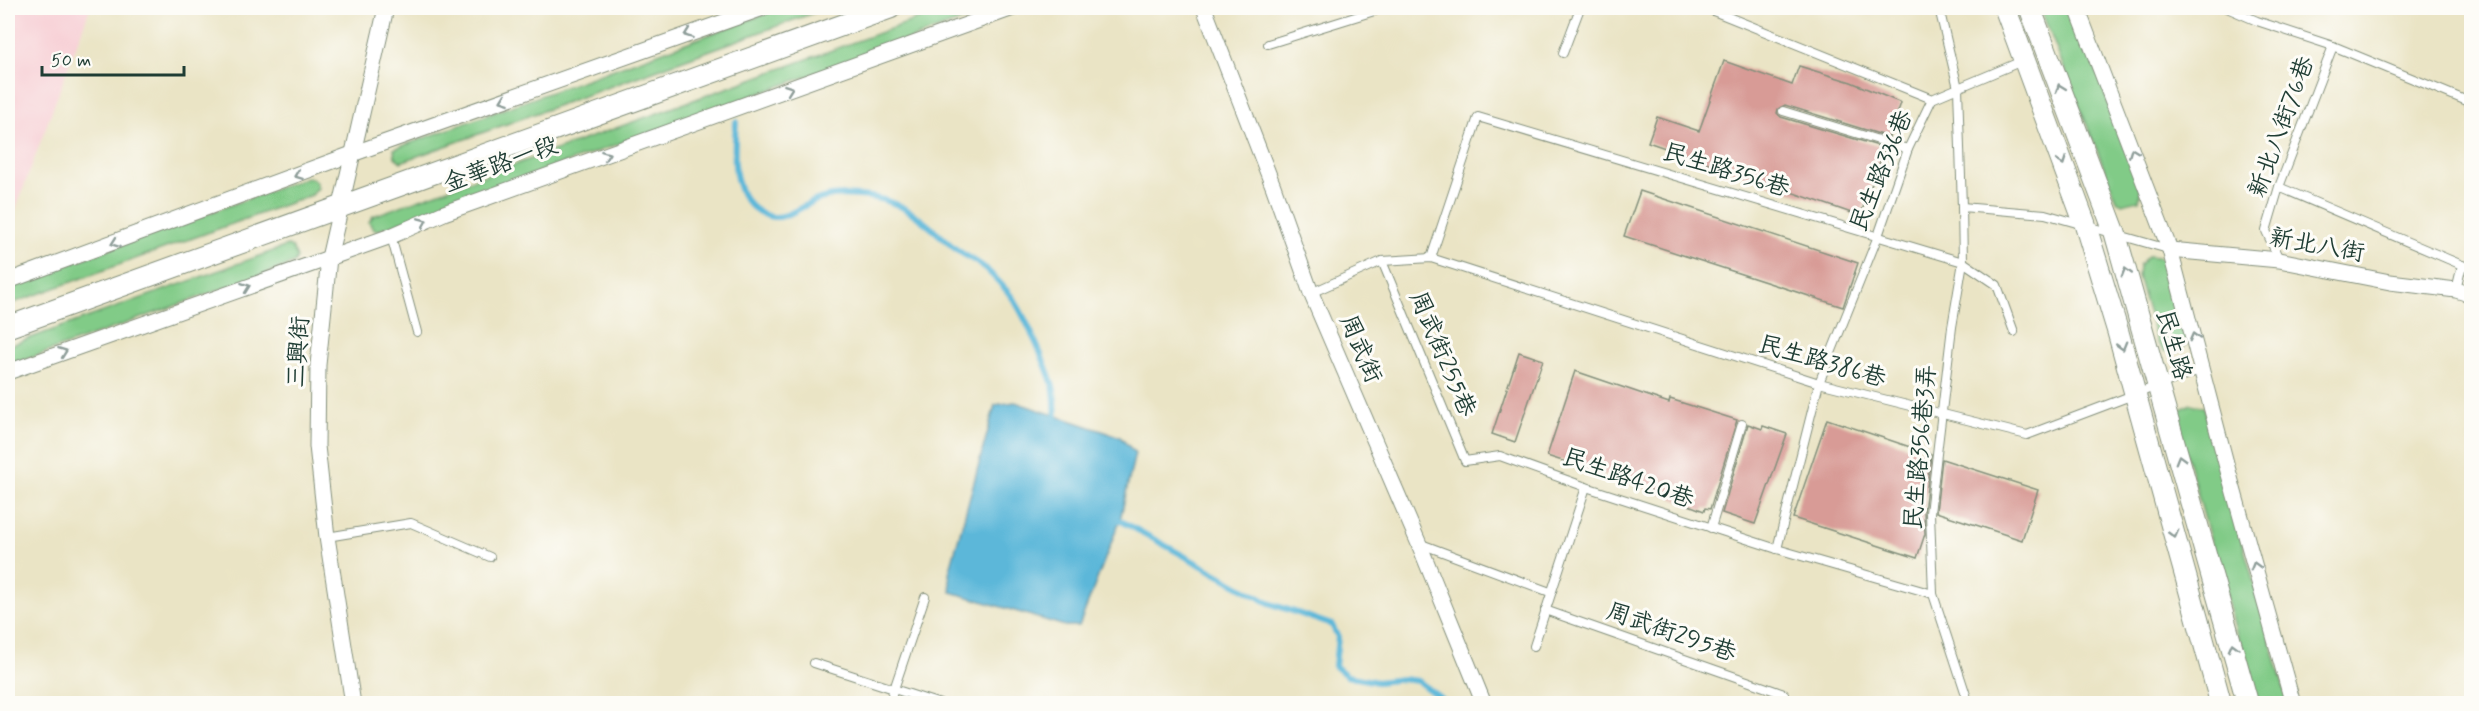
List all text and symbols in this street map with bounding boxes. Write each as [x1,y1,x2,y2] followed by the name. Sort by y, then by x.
[683,27,694,40] one-way arrow
[42,39,184,77] scale bar
[51,49,91,73] text: 50 m
[2242,52,2322,202] street label: 新北八街76巷
[783,83,794,96] one-way arrow
[2055,84,2068,94] one-way arrow
[499,92,510,105] one-way arrow
[1844,106,1920,236] street label: 民生路336巷
[439,130,563,200] street label: 金華路一段
[1659,137,1793,205] street label: 民生路356巷
[2128,147,2140,158] one-way arrow
[600,149,611,162] one-way arrow
[2054,155,2067,166] one-way arrow
[293,168,304,180] one-way arrow
[416,217,427,229] one-way arrow
[2267,222,2367,270] street label: 新北八街
[110,235,120,248] one-way arrow
[2121,267,2133,278] one-way arrow
[240,282,251,295] one-way arrow
[1402,286,1482,422] street label: 周武街255巷
[2148,306,2198,384] street label: 民生路
[1332,310,1388,388] street label: 周武街
[281,315,317,389] street label: 三興街
[1755,329,1889,395] street label: 民生路386巷
[2189,332,2201,343] one-way arrow
[2114,341,2127,351] one-way arrow
[57,347,68,360] one-way arrow
[1898,363,1944,531] street label: 民生路356巷3弄
[1558,442,1698,516] street label: 民生路420巷
[2175,455,2187,465] one-way arrow
[2167,528,2179,539] one-way arrow
[2250,561,2262,572] one-way arrow
[1602,596,1740,670] street label: 周武街295巷
[2227,642,2240,652] one-way arrow

